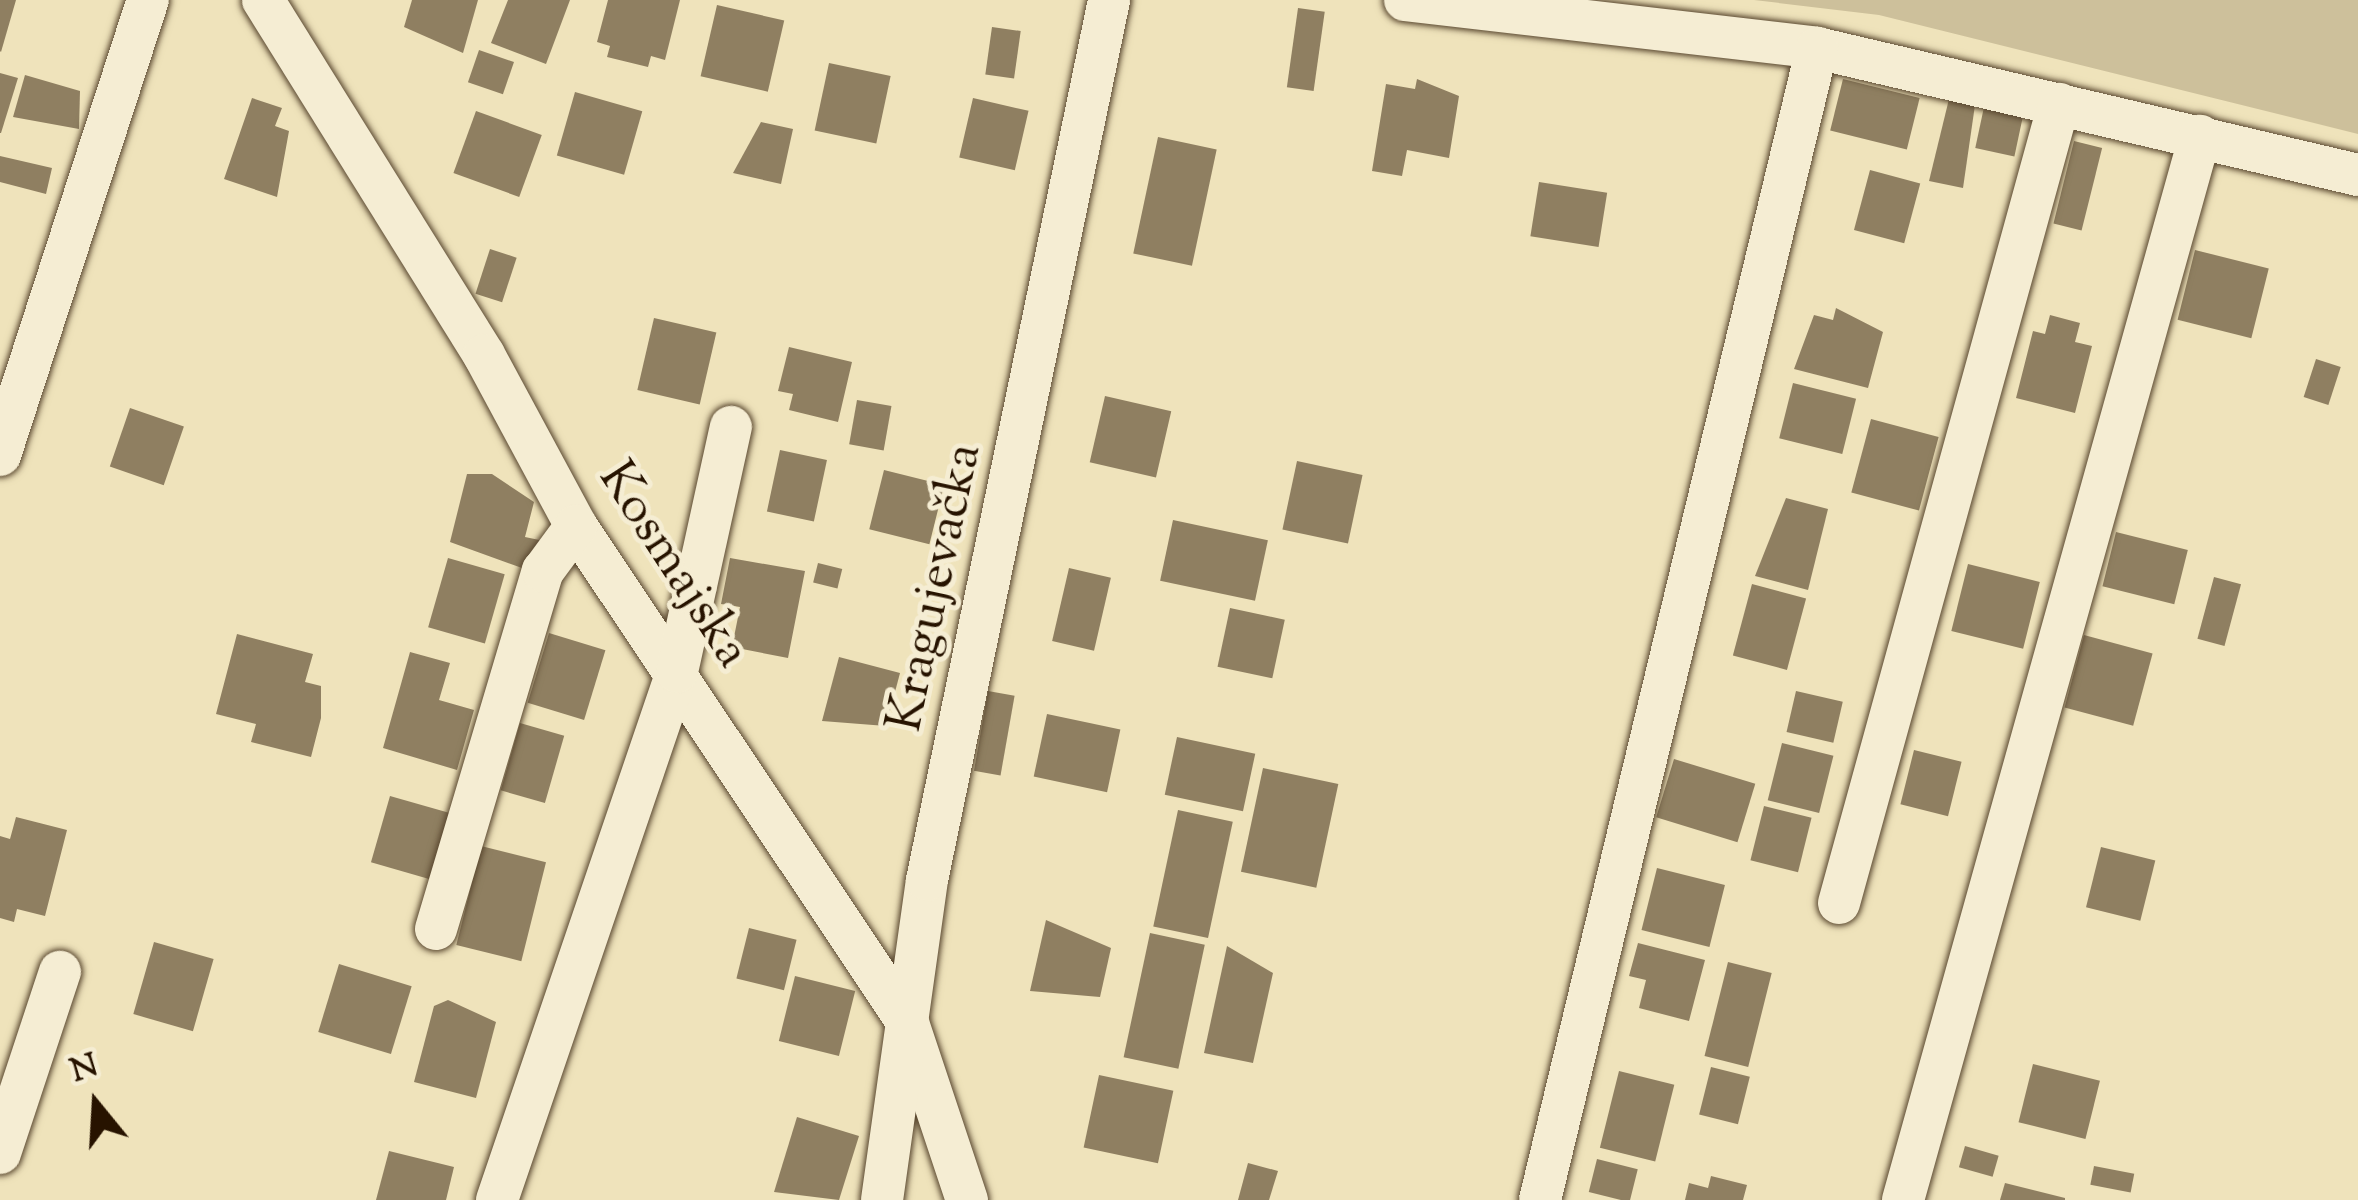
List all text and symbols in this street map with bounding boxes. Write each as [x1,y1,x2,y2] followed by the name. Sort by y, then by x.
[877,438,997,738] street label: Kragujevačka
[583,452,761,680] street label: Kosmajska
[65,1043,105,1097] text: N
[36,1044,156,1164] north arrow

